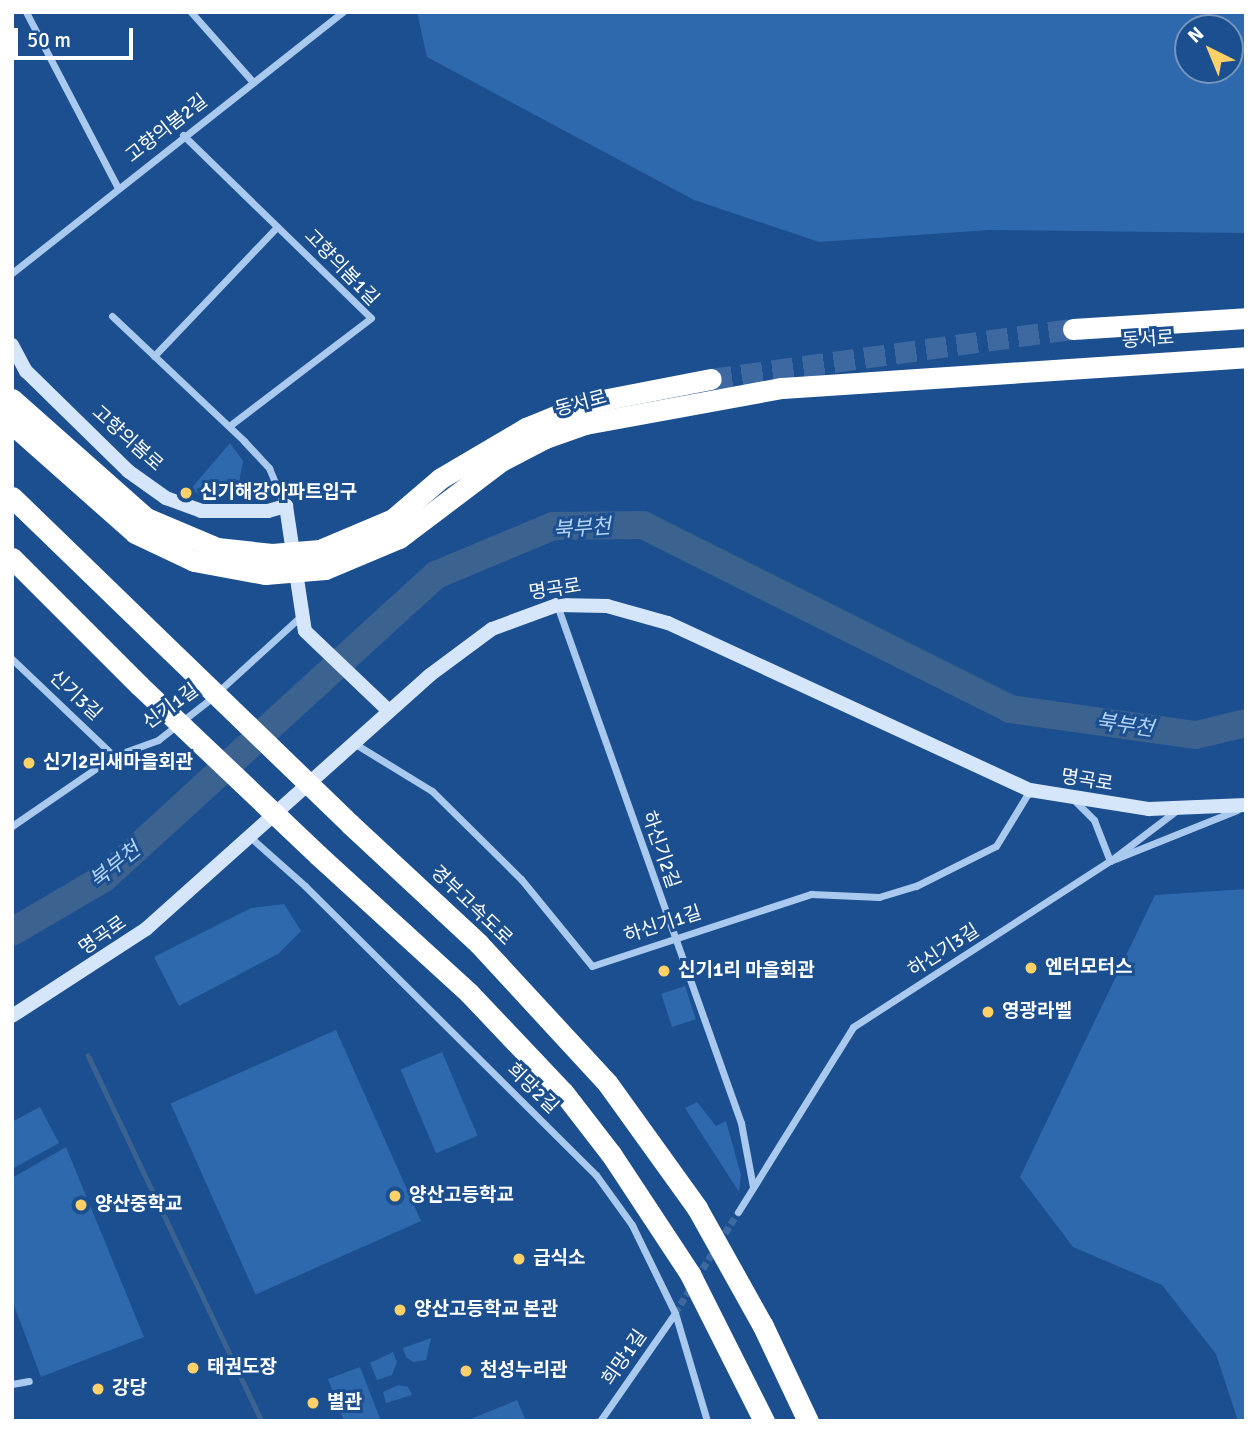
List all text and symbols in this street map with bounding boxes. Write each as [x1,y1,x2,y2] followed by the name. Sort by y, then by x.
[18,14,136,58] scale bar
[1174,14,1244,84] north arrow
[1183,22,1209,48] text: N
[27,27,71,53] text: 50 m
[122,90,212,168] street label: 고향의봄2길
[299,225,383,311] street label: 고향의봄1길
[1121,327,1175,353] street label: 동서로
[553,386,609,422] street label: 동서로
[87,401,167,477] street label: 고향의봄로
[200,482,357,504] place label: 신기해강아파트입구
[178,485,194,501] marker: 신기해강아파트입구
[552,513,612,543] water label: 북부천
[527,575,583,605] street label: 명곡로
[44,666,106,726] street label: 신기3길
[139,679,203,735] street label: 신기1길
[1095,708,1155,742] water label: 북부천
[43,752,193,774] place label: 신기2리새마을회관
[21,755,37,771] marker: 신기2리새마을회관
[1059,766,1115,796] street label: 명곡로
[636,808,684,892] street label: 하신기2길
[85,837,145,893] water label: 북부천
[425,861,517,951] street label: 경부고속도로
[621,902,705,948] street label: 하신기1길
[75,912,131,960] street label: 명곡로
[904,920,984,982] street label: 하신기3길
[1045,957,1132,979] place label: 엔터모터스
[678,960,815,982] place label: 신기1리 마을회관
[1023,960,1039,976] marker: 엔터모터스
[656,963,672,979] marker: 신기1리 마을회관
[1002,1001,1072,1023] place label: 영광라벨
[980,1004,996,1020] marker: 영광라벨
[502,1059,562,1119] street label: 희망2길
[409,1185,514,1207] place label: 양산고등학교
[387,1188,403,1204] marker: 양산고등학교
[95,1194,182,1216] place label: 양산중학교
[73,1197,89,1213] marker: 양산중학교
[533,1248,585,1270] place label: 급식소
[511,1251,527,1267] marker: 급식소
[414,1299,558,1321] place label: 양산고등학교 본관
[392,1302,408,1318] marker: 양산고등학교 본관
[598,1326,652,1390] street label: 희망1길
[207,1357,277,1379] place label: 태권도장
[185,1360,201,1376] marker: 태권도장
[480,1360,567,1382] place label: 천성누리관
[458,1363,474,1379] marker: 천성누리관
[112,1378,147,1400] place label: 강당
[90,1381,106,1397] marker: 강당
[327,1392,362,1414] place label: 별관
[305,1395,321,1411] marker: 별관

